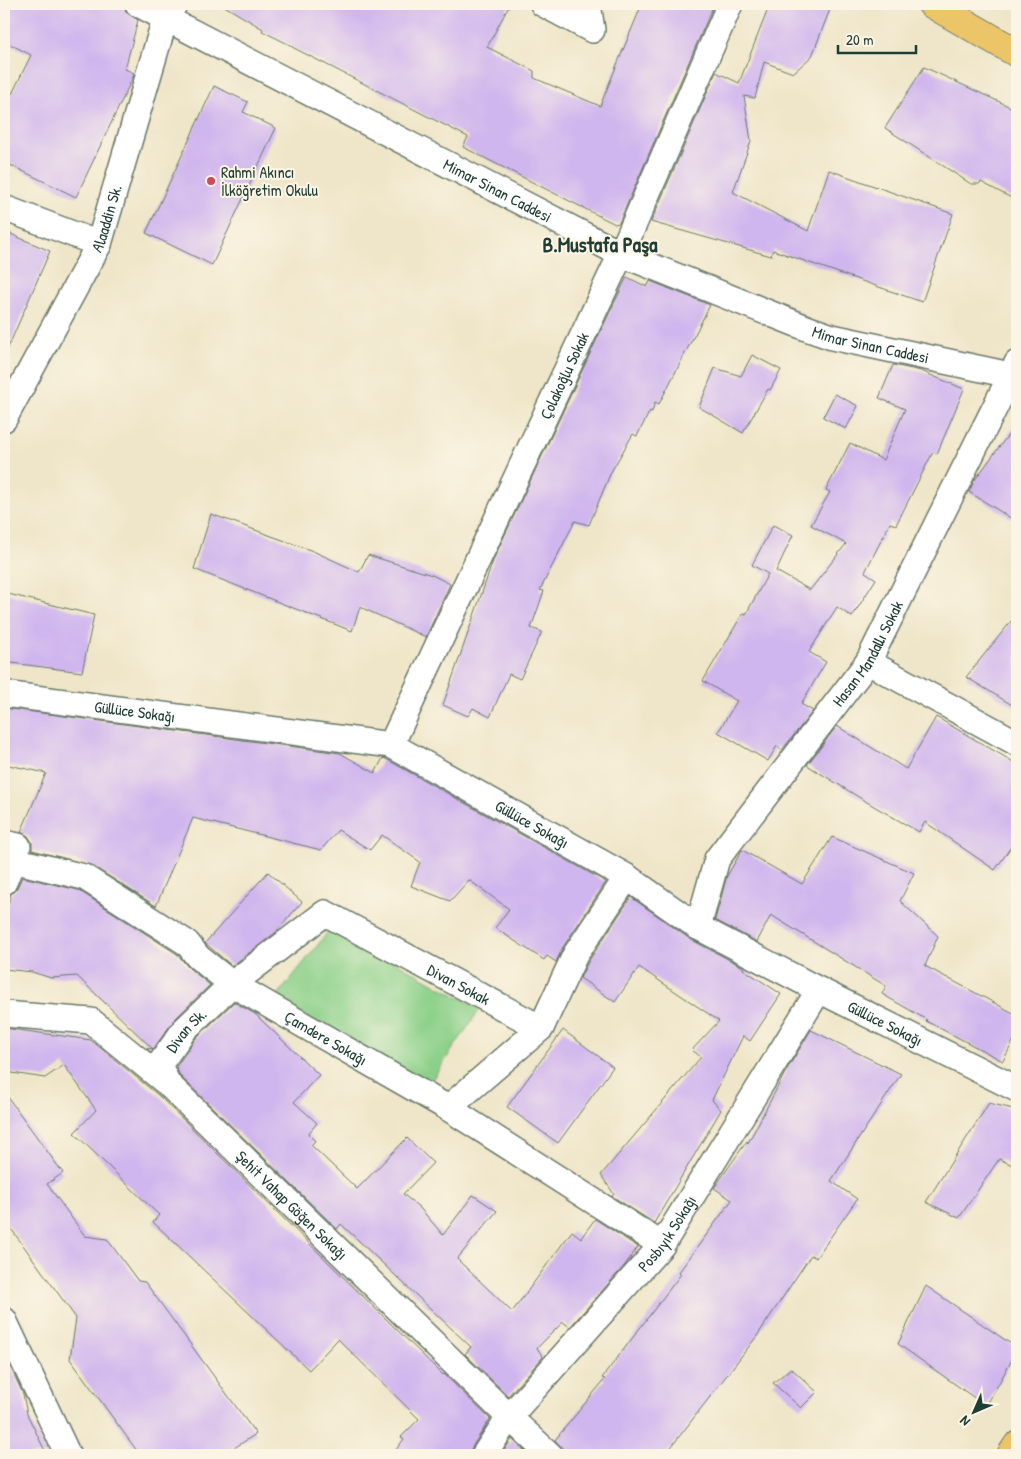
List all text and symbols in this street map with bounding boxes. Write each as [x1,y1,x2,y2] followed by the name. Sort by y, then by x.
[838,22,916,54] scale bar
[846,29,873,50] text: 20 m
[440,153,556,227] street label: Mimar Sinan Caddesi
[221,161,319,201] place label: Rahmi Akıncı İlköğretim Okulu
[205,175,217,187] marker: Rahmi Akıncı İlköğretim Okulu
[86,182,127,256] street label: Alaaddin Sk.
[543,230,658,259] district label: B.Mustafa Paşa
[809,320,931,368] street label: Mimar Sinan Caddesi
[534,328,594,423] street label: Çolakoğlu Sokak
[827,597,908,711] street label: Hasan Mandallı Sokak
[93,695,177,727] street label: Güllüce Sokağı
[491,795,573,853] street label: Güllüce Sokağı
[423,958,494,1010] street label: Divan Sokak
[844,995,926,1051] street label: Güllüce Sokağı
[161,1003,211,1057] street label: Divan Sk.
[280,1005,371,1070] street label: Çamdere Sokağı
[231,1145,353,1265] street label: Şehit Vahap Göğen Sokağı
[632,1191,701,1276] street label: Posbıyık Sokağı
[948,1386,998,1436] north arrow
[955,1412,974,1431] text: N

